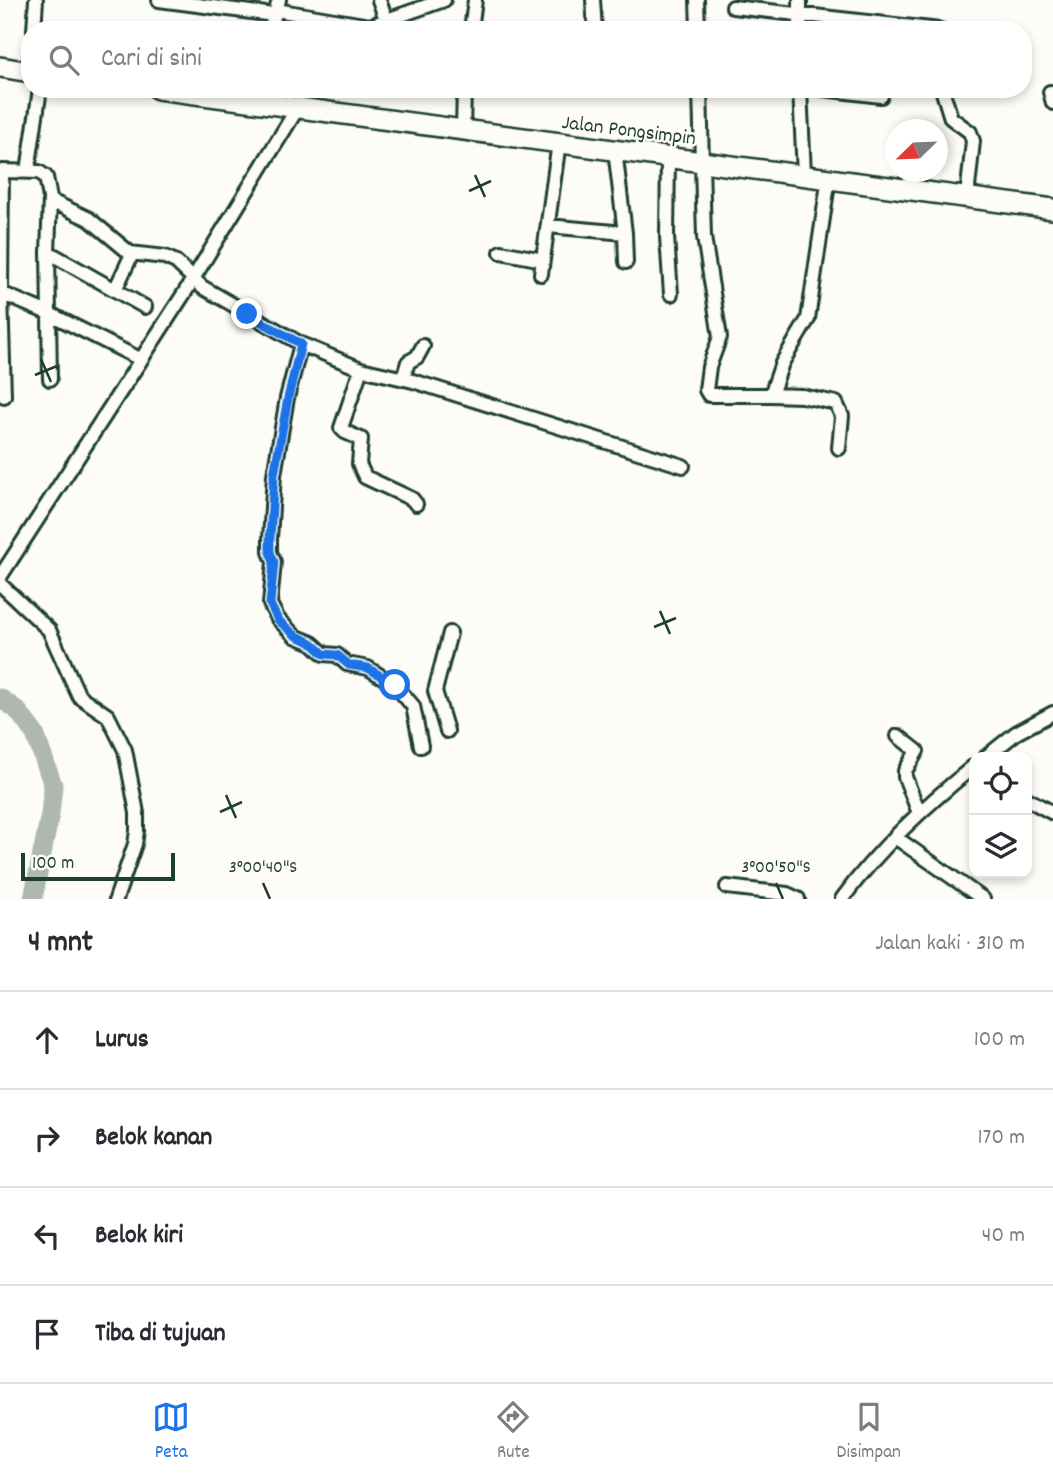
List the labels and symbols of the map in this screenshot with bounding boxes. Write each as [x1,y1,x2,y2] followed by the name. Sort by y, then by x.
[560,109,697,155] street label: Jalan Pongsimpin
[885,119,948,182] north arrow
[231,298,262,329] route end
[379,669,410,700] route start
[21,850,175,882] scale bar
[229,856,297,881] text: 3°00'40"S
[741,856,811,881] text: 3°00'50"S

